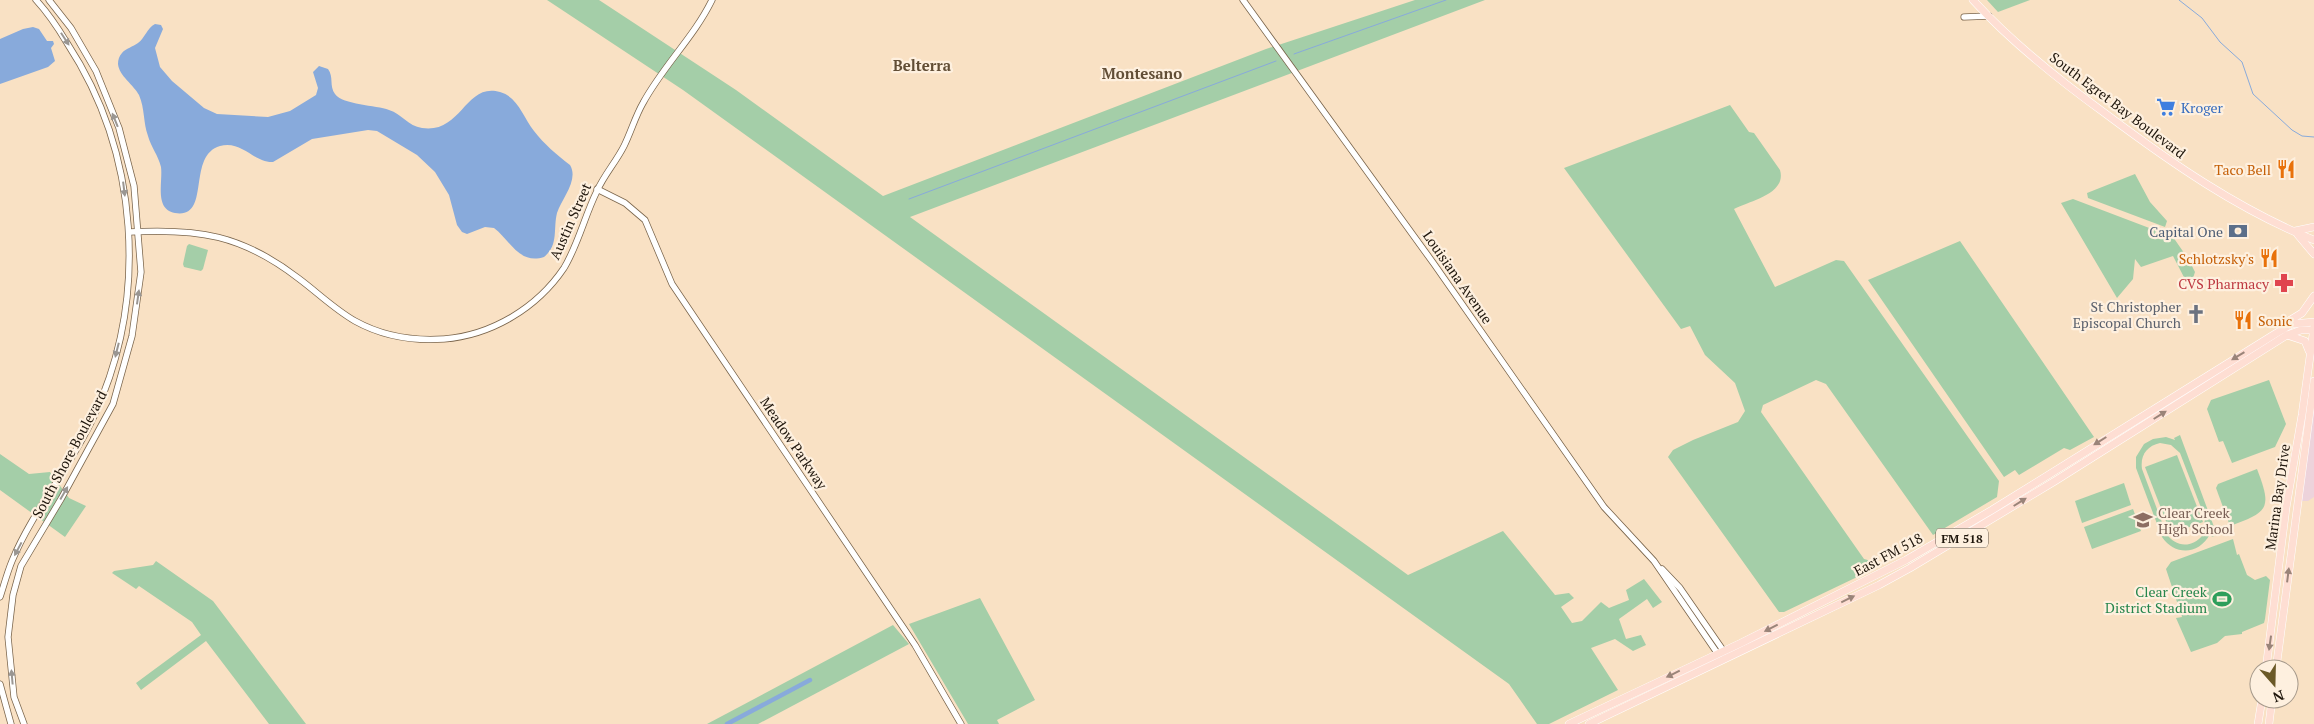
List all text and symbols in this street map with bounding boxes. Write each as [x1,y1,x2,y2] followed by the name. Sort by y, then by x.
[60,33,70,46] one-way arrow
[2046,48,2190,163] street label: South Egret Bay Boulevard
[893,55,952,75] district label: Belterra
[1102,63,1182,83] district label: Montesano
[2155,96,2177,118] supermarket icon: Kroger
[2181,98,2224,117] place label: Kroger
[111,113,119,127] one-way arrow
[2275,158,2297,180] restaurant icon: Taco Bell
[2214,160,2271,179] place label: Taco Bell
[545,179,596,262] street label: Austin Street
[120,182,128,198] one-way arrow
[2227,220,2249,242] bank icon: Capital One
[2149,222,2223,241] place label: Capital One
[1419,227,1497,327] street label: Louisiana Avenue
[2258,247,2280,269] restaurant icon: Schlotzsky's
[2179,249,2254,268] place label: Schlotzsky's
[2273,272,2295,294] pharmacy icon: CVS Pharmacy
[2178,274,2270,293] place label: CVS Pharmacy
[134,288,142,304] one-way arrow
[2073,297,2182,332] place label: St Christopher Episcopal Church
[2185,303,2207,325] church icon: St Christopher Episcopal Church
[2232,309,2254,331] restaurant icon: Sonic
[2258,311,2292,330] place label: Sonic
[113,343,121,358] one-way arrow
[2232,351,2245,360] one-way arrow
[27,387,111,521] street label: South Shore Boulevard
[756,393,832,494] street label: Meadow Parkway
[2153,410,2167,420] one-way arrow
[2093,437,2107,446] one-way arrow
[2260,443,2294,551] street label: Marina Bay Drive
[60,487,69,500] one-way arrow
[2014,498,2027,507] one-way arrow
[2158,503,2233,538] place label: Clear Creek High School
[2132,509,2154,531] school or university icon: Clear Creek High School
[1850,528,1926,580] street label: East FM 518
[1936,528,1988,548] road number: FM 518
[14,542,22,556] one-way arrow
[2285,567,2293,583] one-way arrow
[2105,582,2208,617] place label: Clear Creek District Stadium
[2211,588,2233,610] sports icon: Clear Creek District Stadium
[1841,595,1856,603] one-way arrow
[1764,624,1778,632] one-way arrow
[2266,636,2274,652] one-way arrow
[2249,659,2299,709] north arrow
[8,669,16,685] one-way arrow
[1666,670,1681,678] one-way arrow
[2270,686,2287,708] text: N

